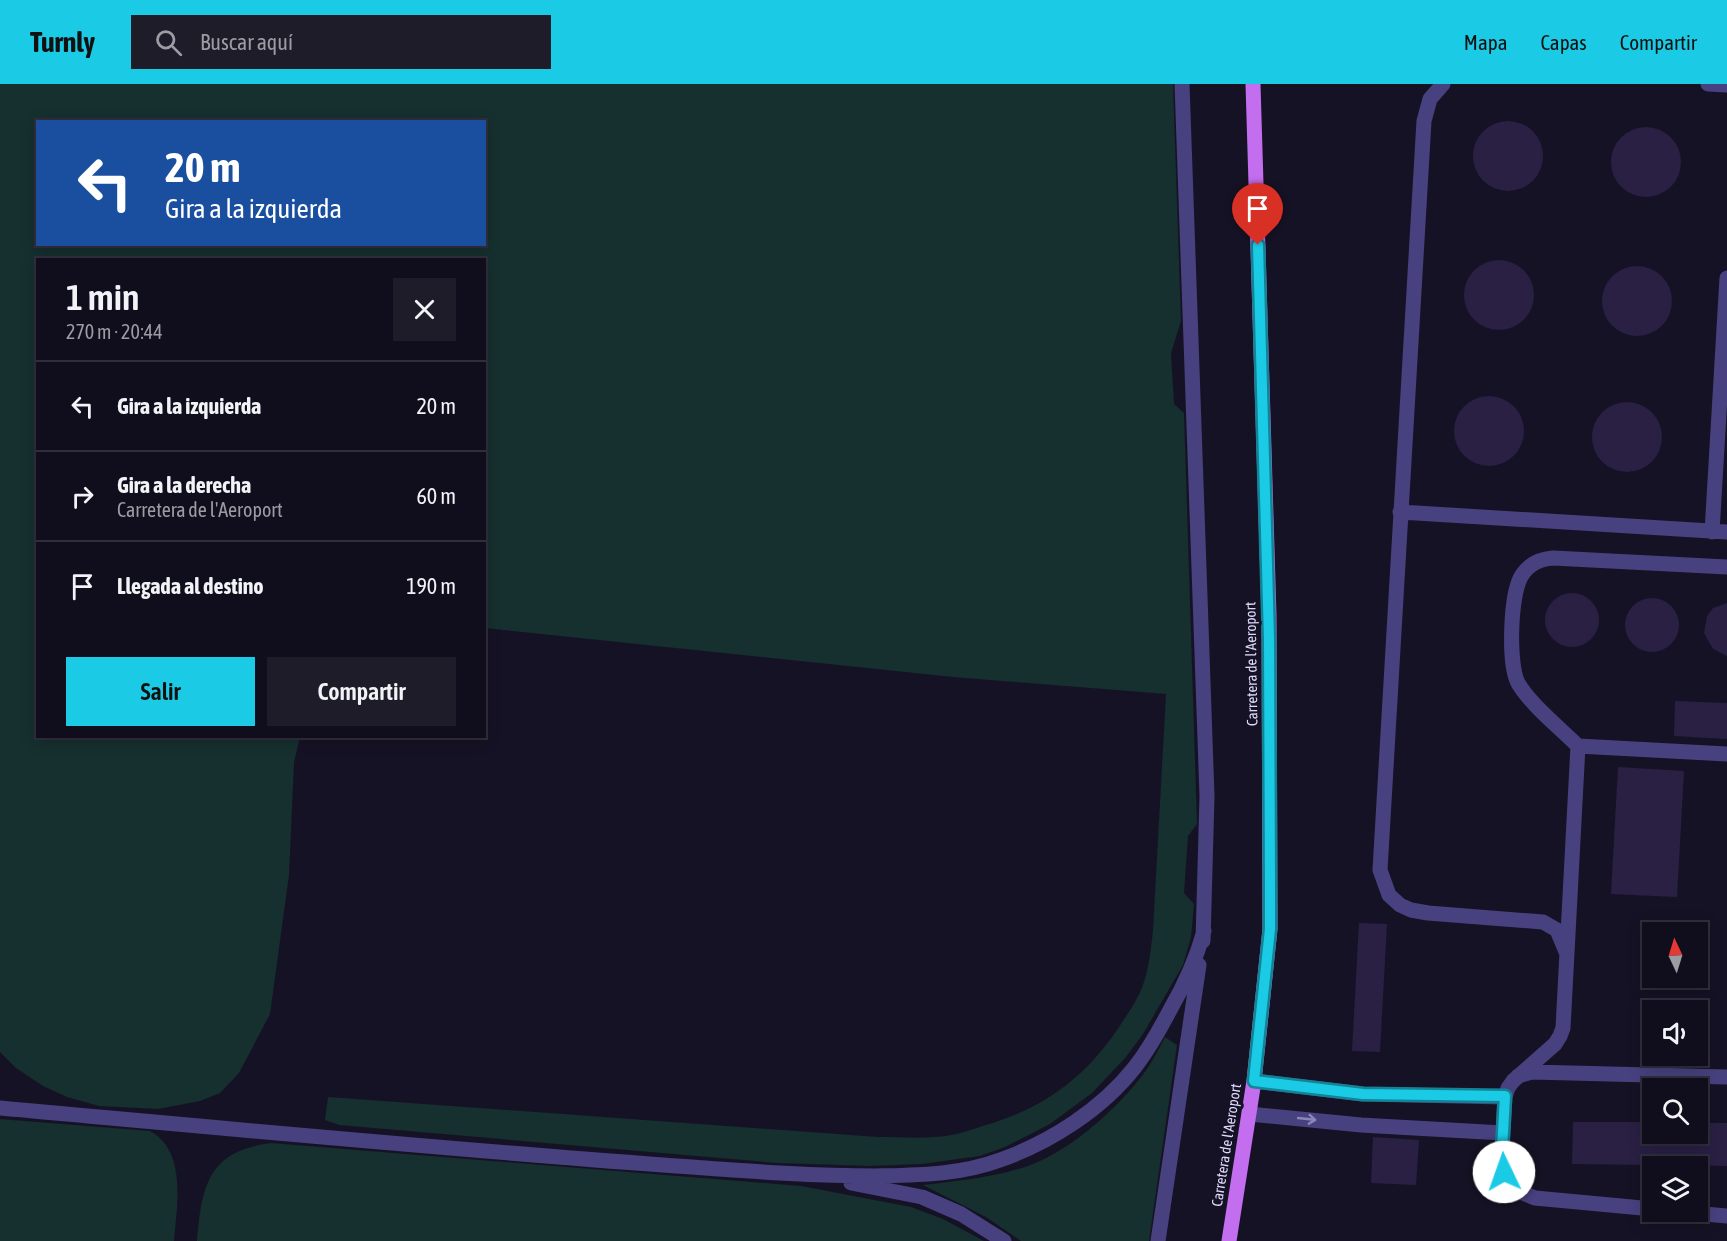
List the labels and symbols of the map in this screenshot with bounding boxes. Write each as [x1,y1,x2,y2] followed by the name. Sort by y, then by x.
[1232,183,1283,245] pin
[1241,602,1261,726] street label: Carretera de l'Aeroport
[1642,922,1708,988] north arrow
[1208,1082,1244,1208] street label: Carretera de l'Aeroport
[1297,1114,1316,1125] one-way arrow
[1472,1140,1536,1204] position arrow

